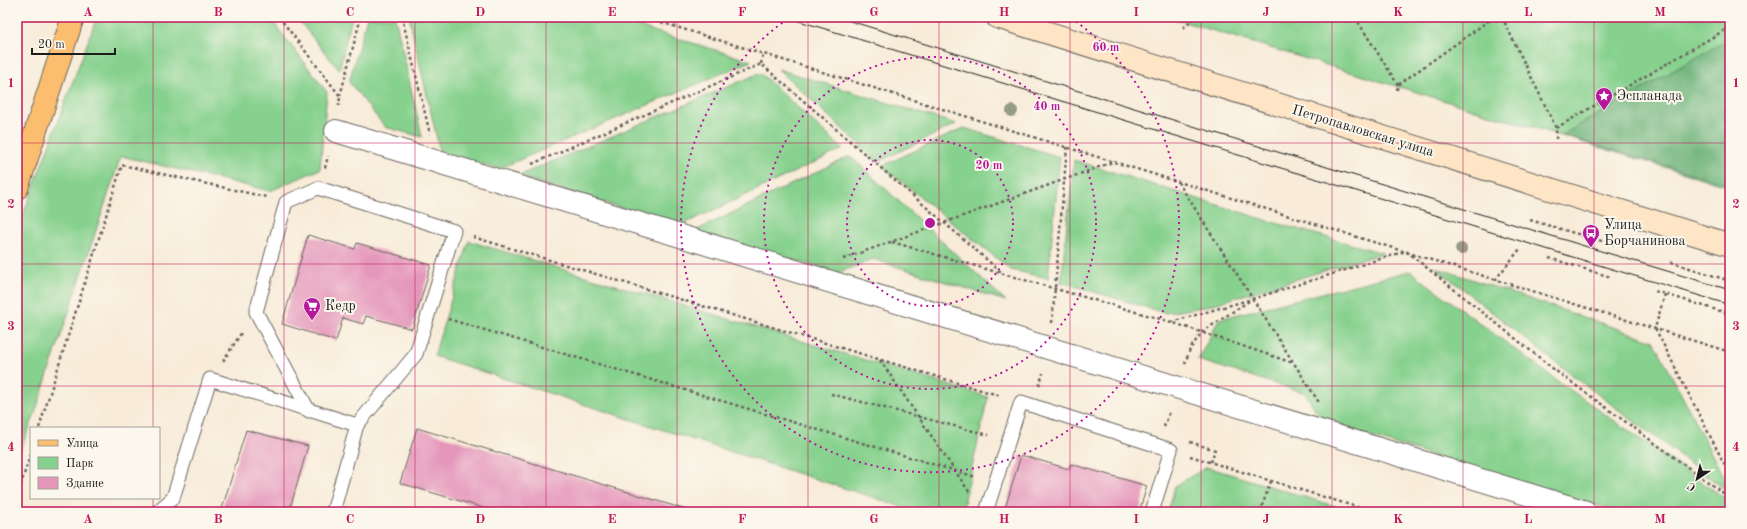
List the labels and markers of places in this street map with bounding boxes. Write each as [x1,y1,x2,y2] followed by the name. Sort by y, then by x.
[1594,86,1614,111] place icon: Эспланада
[1617,89,1682,103] place label: Эспланада
[923,216,937,230] centre of rings
[1604,218,1686,248] place label: Улица Борчанинова
[1581,223,1601,248] bus stop icon: Улица Борчанинова
[302,296,322,321] supermarket icon: Кедр
[325,299,356,313] place label: Кедр

